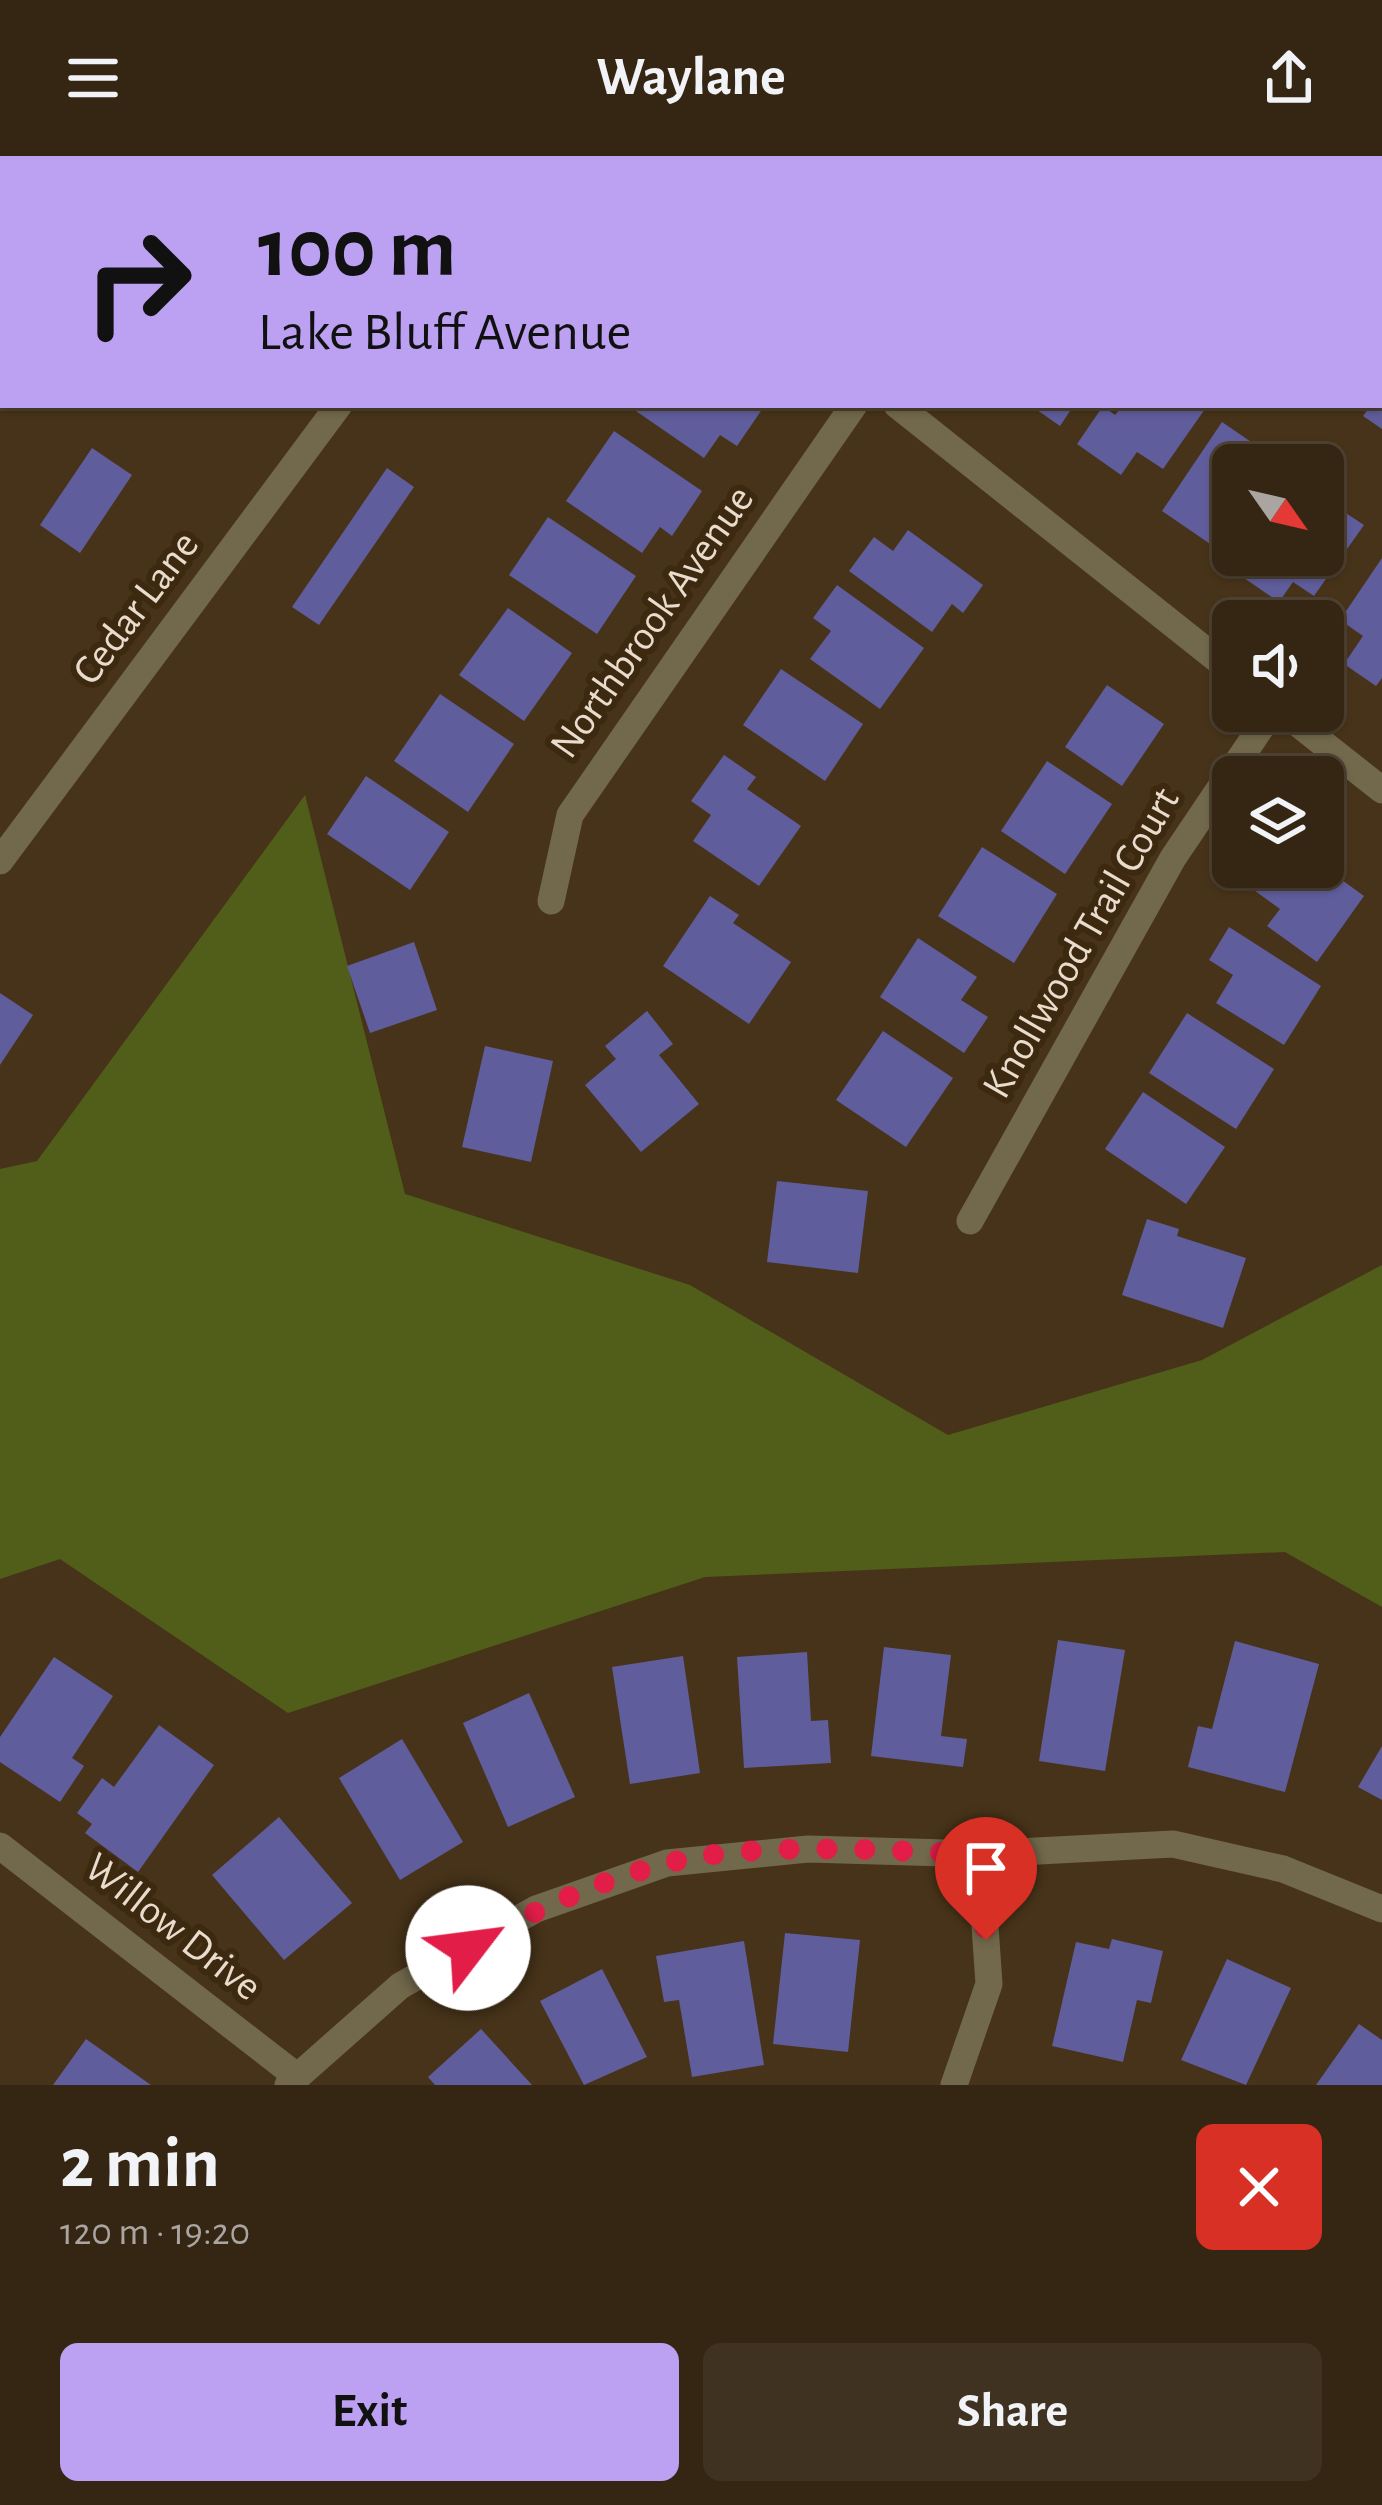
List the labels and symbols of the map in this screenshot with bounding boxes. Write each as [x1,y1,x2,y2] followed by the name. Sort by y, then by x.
[1212,444,1344,576] north arrow
[543,478,761,766] street label: Northbrook Avenue
[65,524,207,692] street label: Cedar Lane
[975,781,1187,1105] street label: Knollwood Trail Court
[935,1817,1037,1940] pin
[77,1845,269,2009] street label: Willow Drive
[405,1885,531,2011] position arrow

